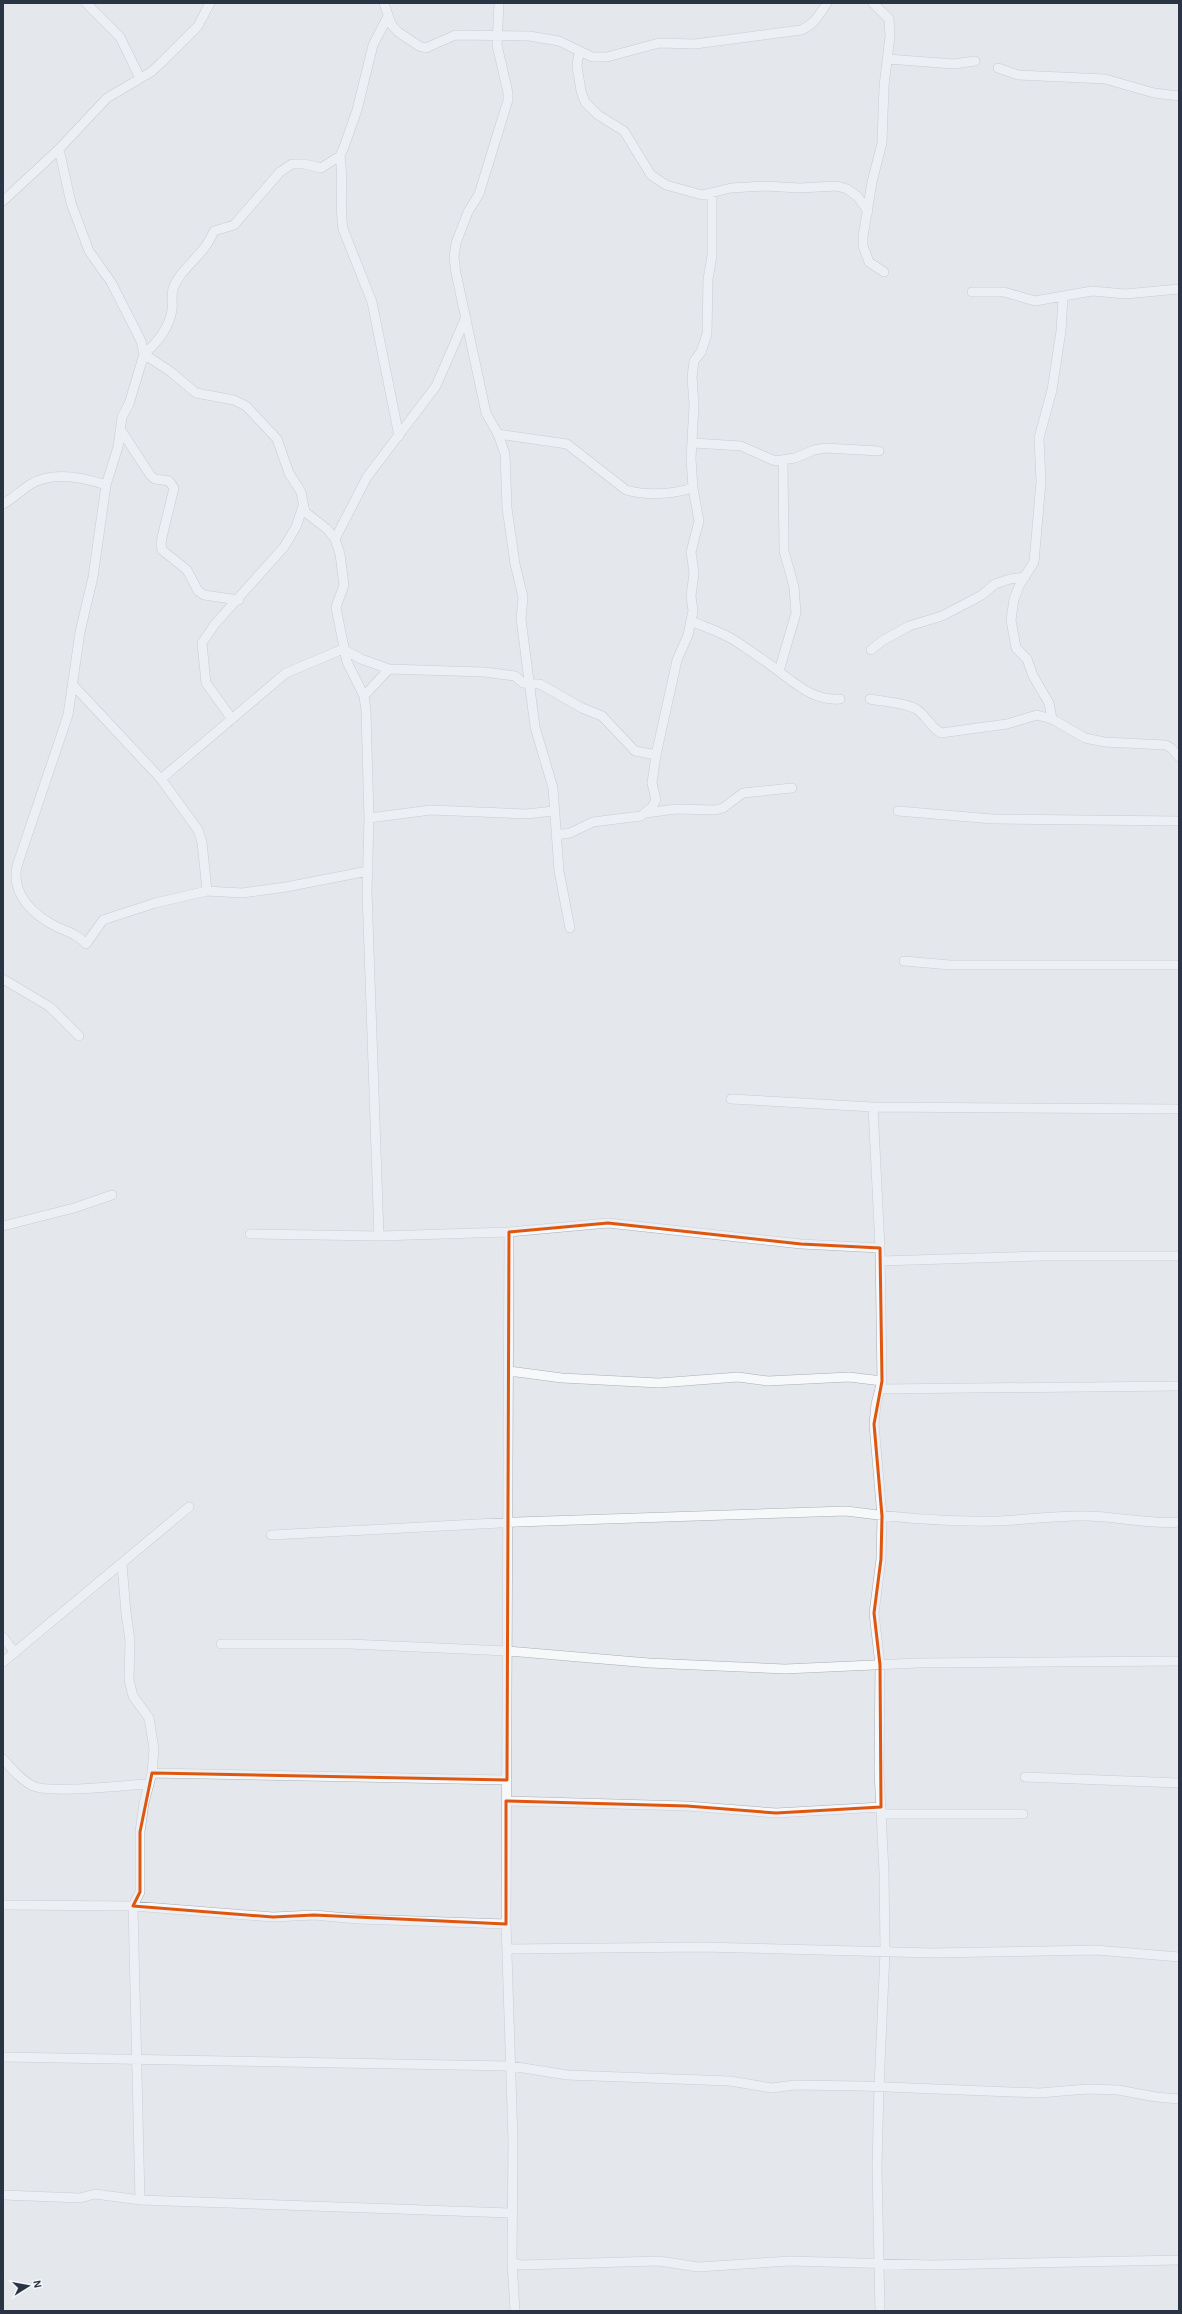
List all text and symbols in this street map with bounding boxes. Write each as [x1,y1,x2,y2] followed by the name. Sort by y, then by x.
[8,2266,48,2306] north arrow
[31,2279,43,2289] text: N

